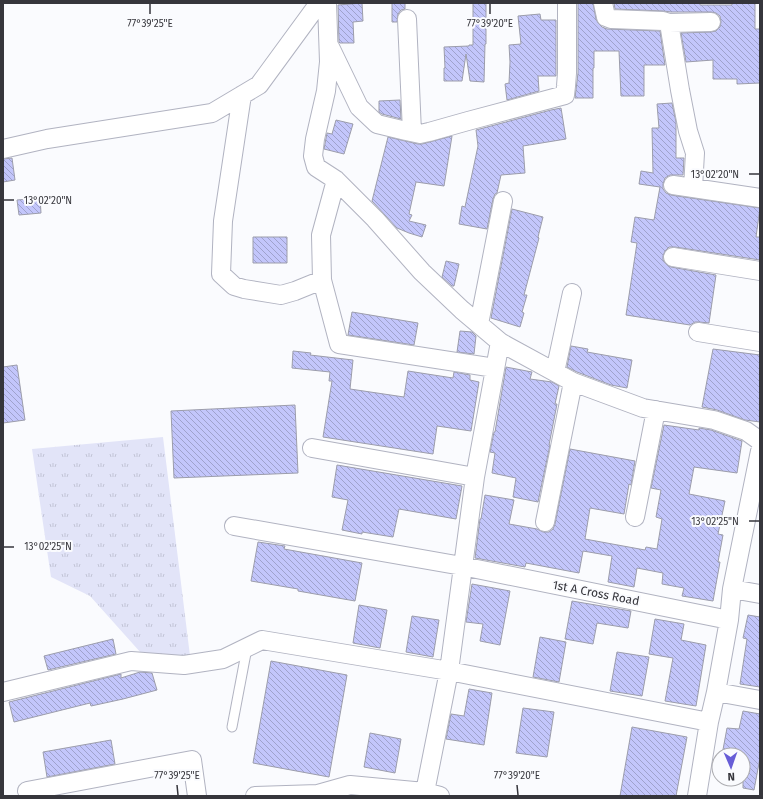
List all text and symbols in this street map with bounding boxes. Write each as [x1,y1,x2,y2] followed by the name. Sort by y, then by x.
[127,18,173,30] text: 77°39'25"E
[467,18,513,30] text: 77°39'20"E
[691,169,739,181] text: 13°02'20"N
[24,195,72,207] text: 13°02'20"N
[691,516,739,528] text: 13°02'25"N
[24,541,72,553] text: 13°02'25"N
[551,578,641,608] street label: 1st A Cross Road
[711,747,751,787] north arrow
[154,770,200,782] text: 77°39'25"E
[494,770,540,782] text: 77°39'20"E
[727,770,735,783] text: N

